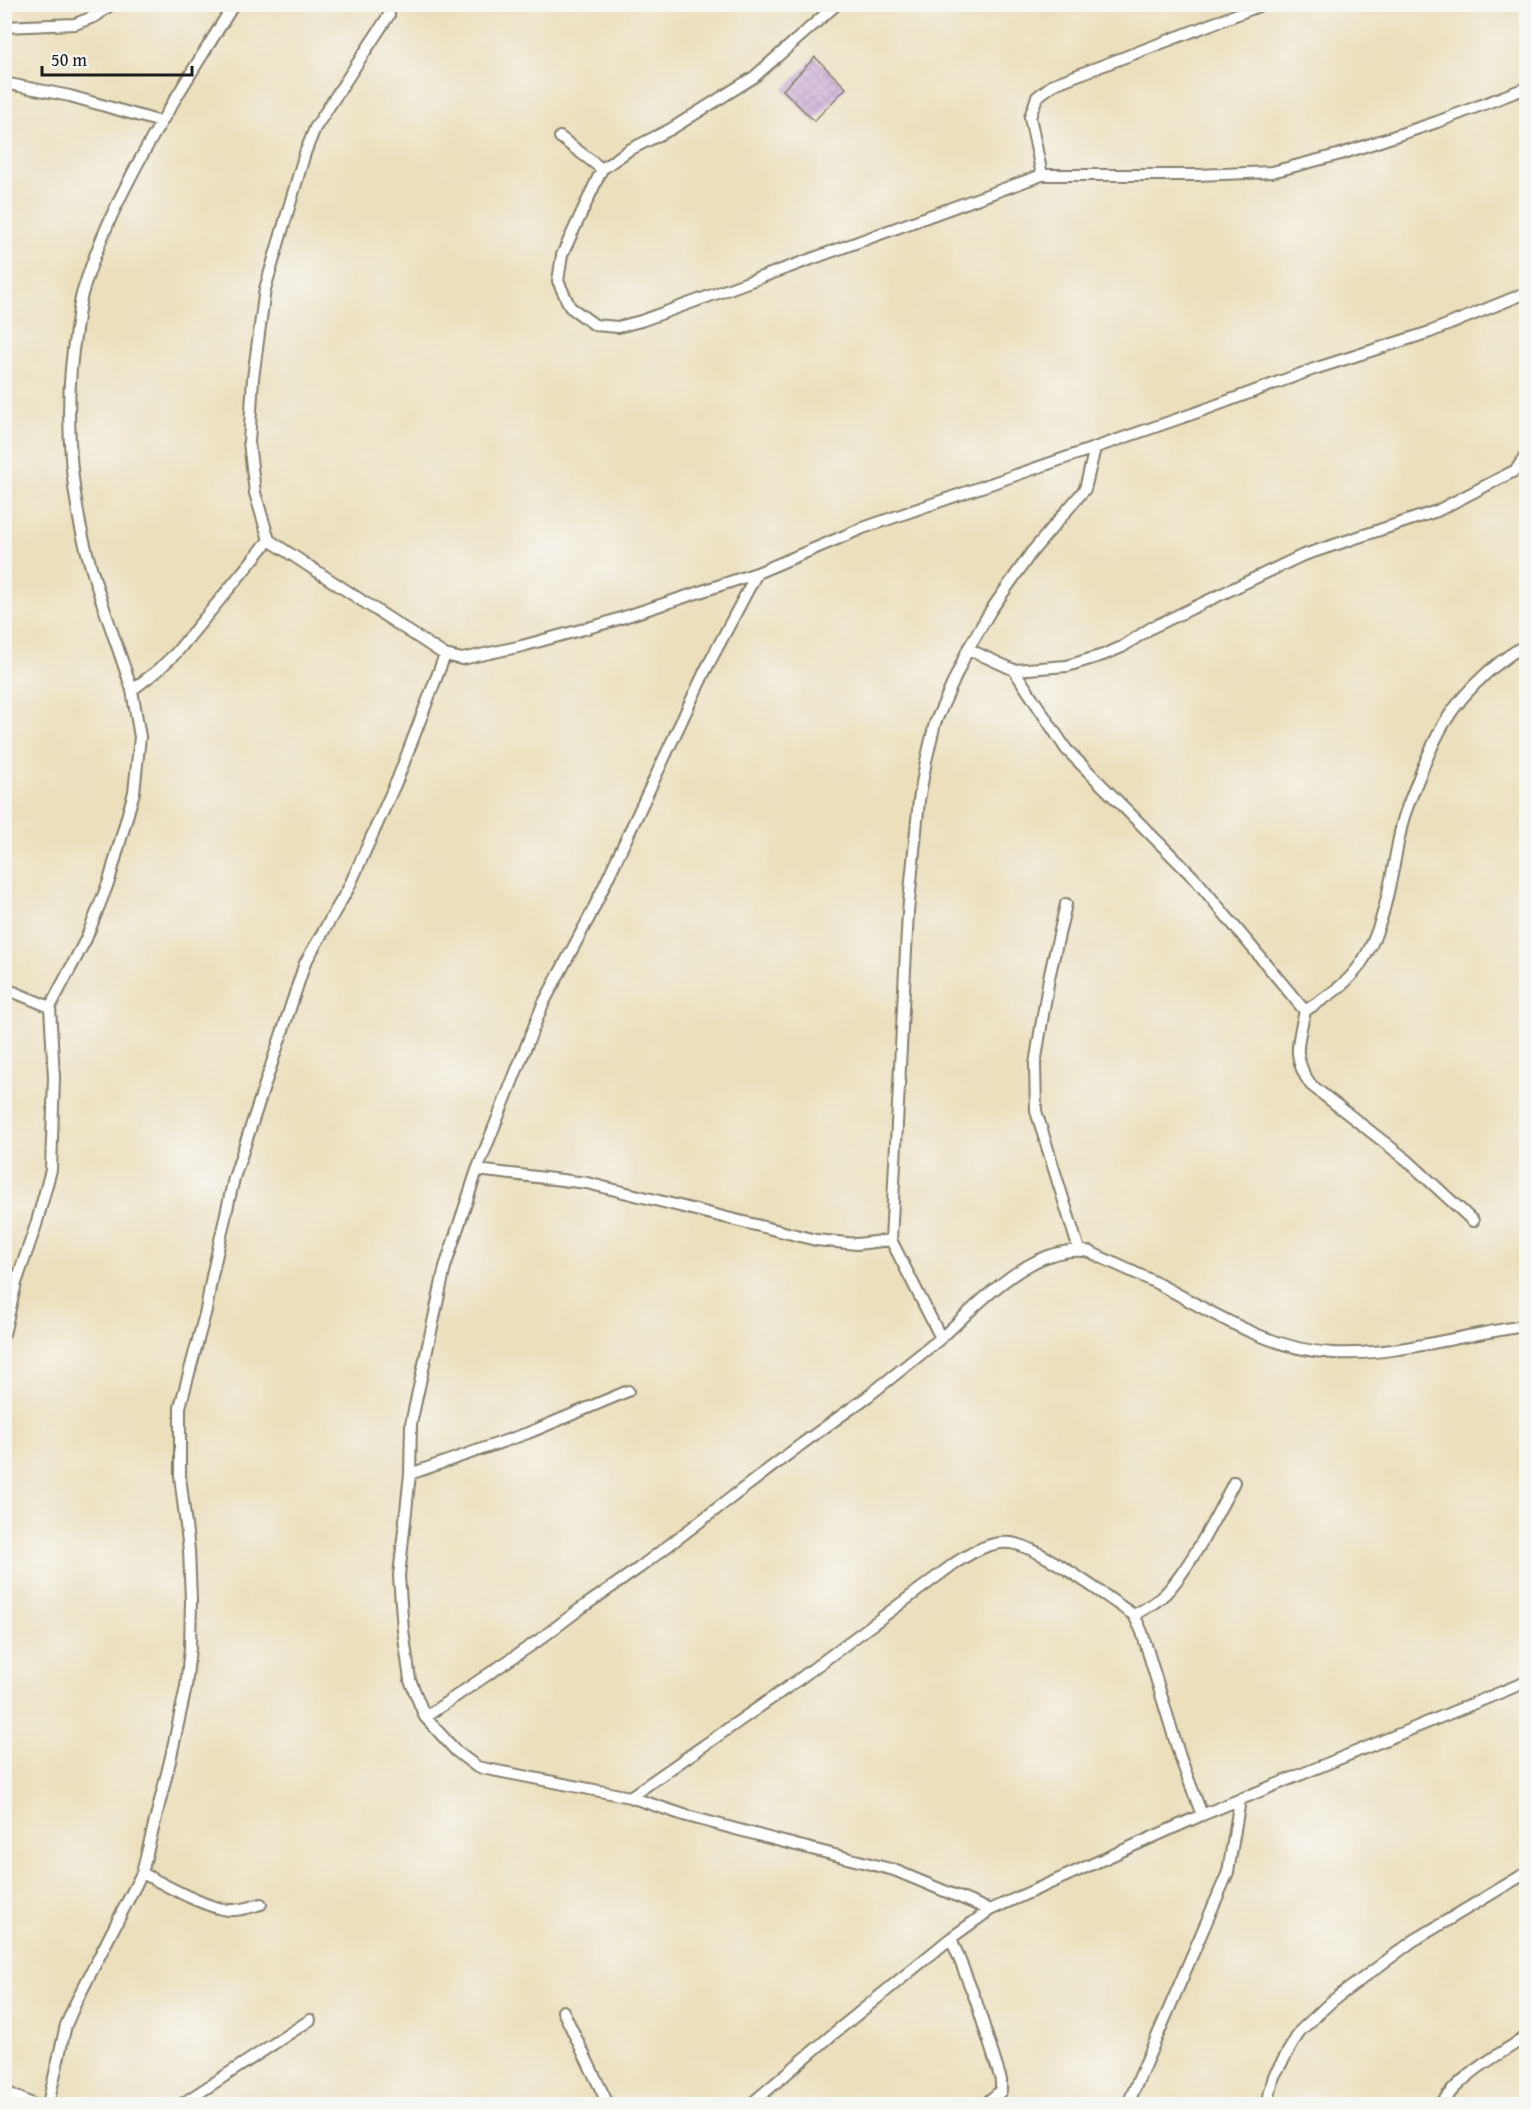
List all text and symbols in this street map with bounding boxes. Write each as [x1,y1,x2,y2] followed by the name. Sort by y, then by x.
[42,39,192,77] scale bar
[51,46,87,73] text: 50 m

